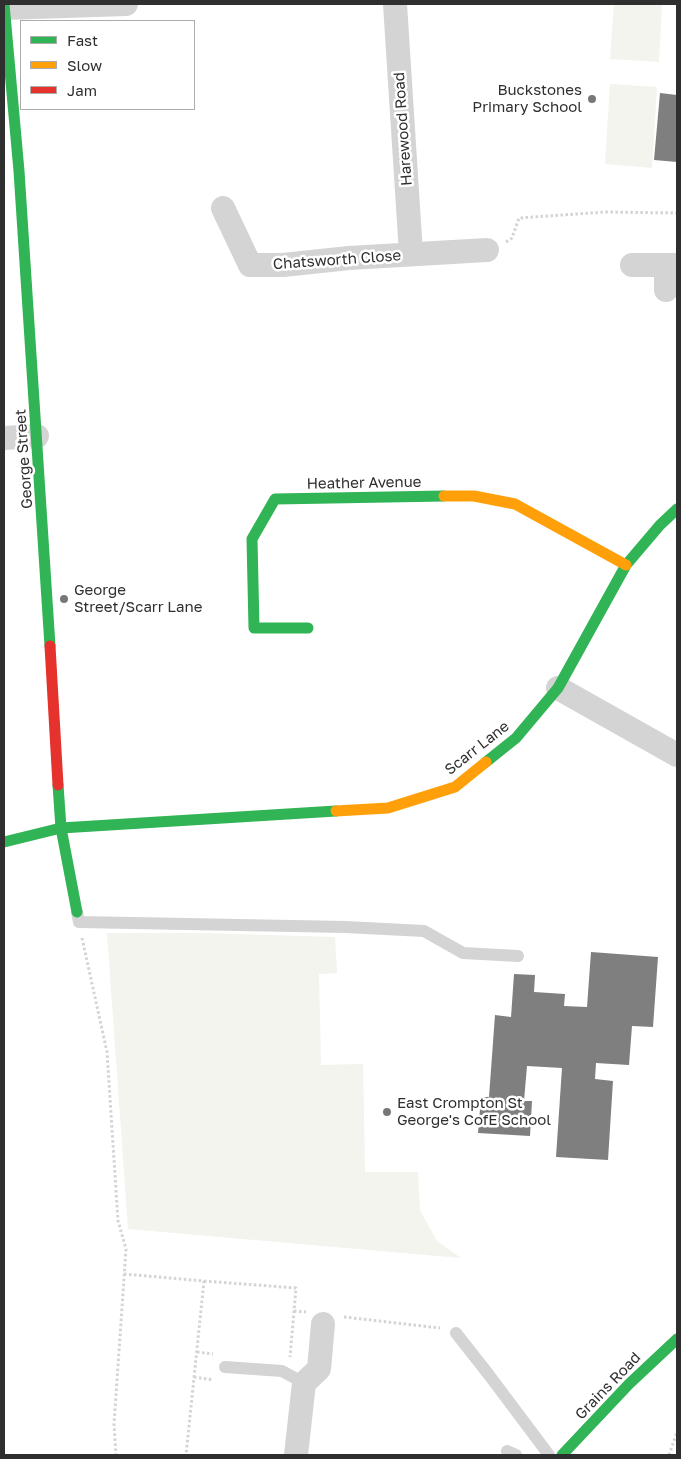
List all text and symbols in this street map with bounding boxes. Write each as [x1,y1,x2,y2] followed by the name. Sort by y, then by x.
[20,20,195,110] legend
[67,31,98,49] text: Fast
[67,56,102,74] text: Slow
[390,72,416,186] street label: Harewood Road
[67,81,97,99] text: Jam
[472,81,582,116] place label: Buckstones Primary School
[586,93,598,105] marker: Buckstones Primary School
[272,247,402,273] street label: Chatsworth Close
[12,408,36,510] street label: George Street
[306,473,422,493] street label: Heather Avenue
[74,581,202,616] place label: George Street/Scarr Lane
[58,593,70,605] marker: George Street/Scarr Lane
[441,717,513,779] street label: Scarr Lane
[397,1094,551,1129] place label: East Crompton St George's CofE School
[381,1106,393,1118] marker: East Crompton St George's CofE School
[572,1349,644,1423] street label: Grains Road

